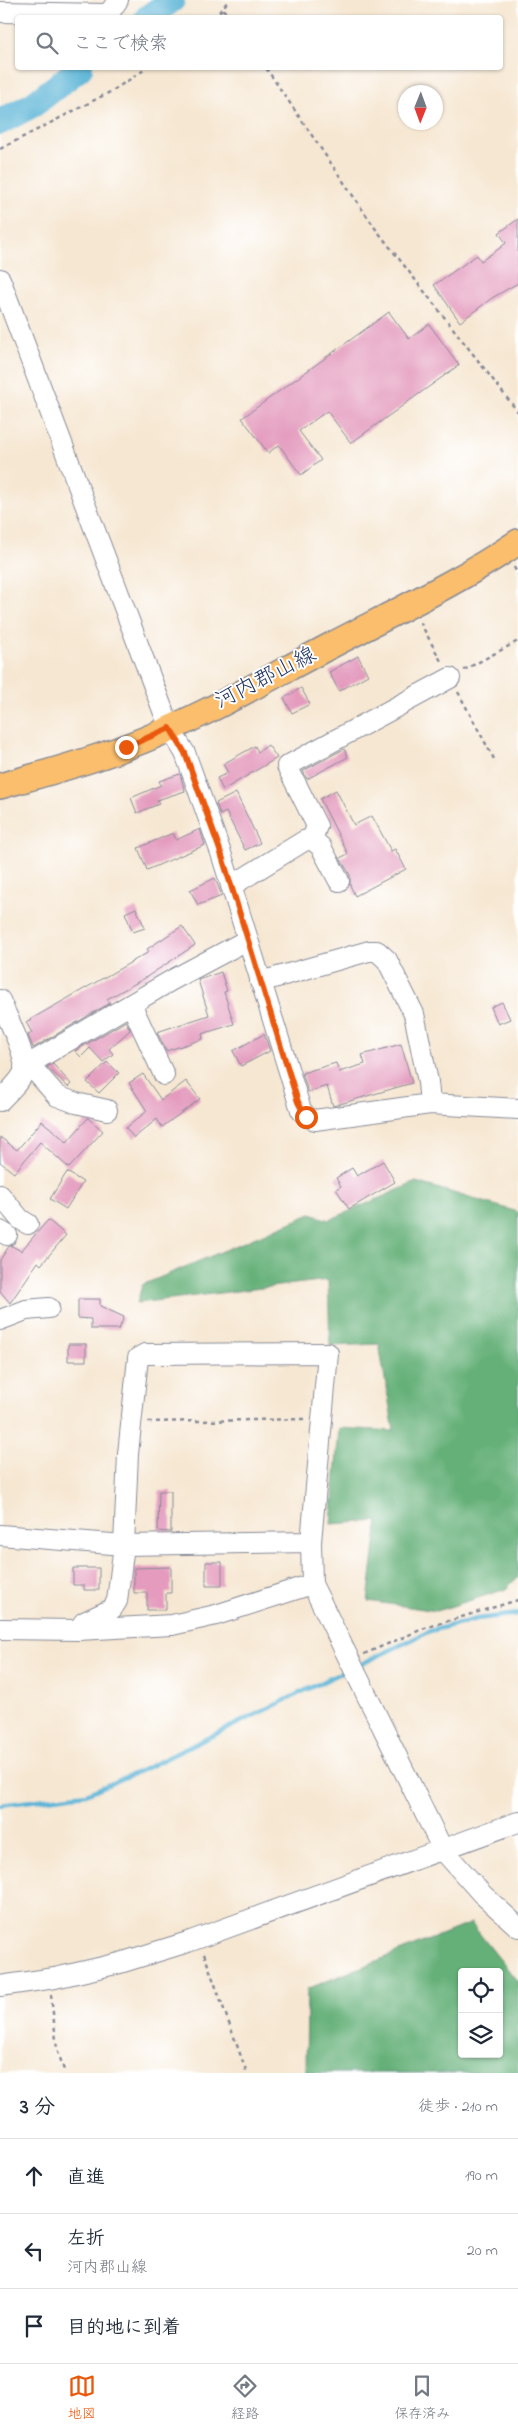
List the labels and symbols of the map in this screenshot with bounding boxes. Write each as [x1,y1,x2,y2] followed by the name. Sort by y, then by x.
[398,85,443,130] north arrow
[210,640,322,718] street label: 河内郡山線
[115,736,138,759] route end
[295,1106,318,1129] route start

